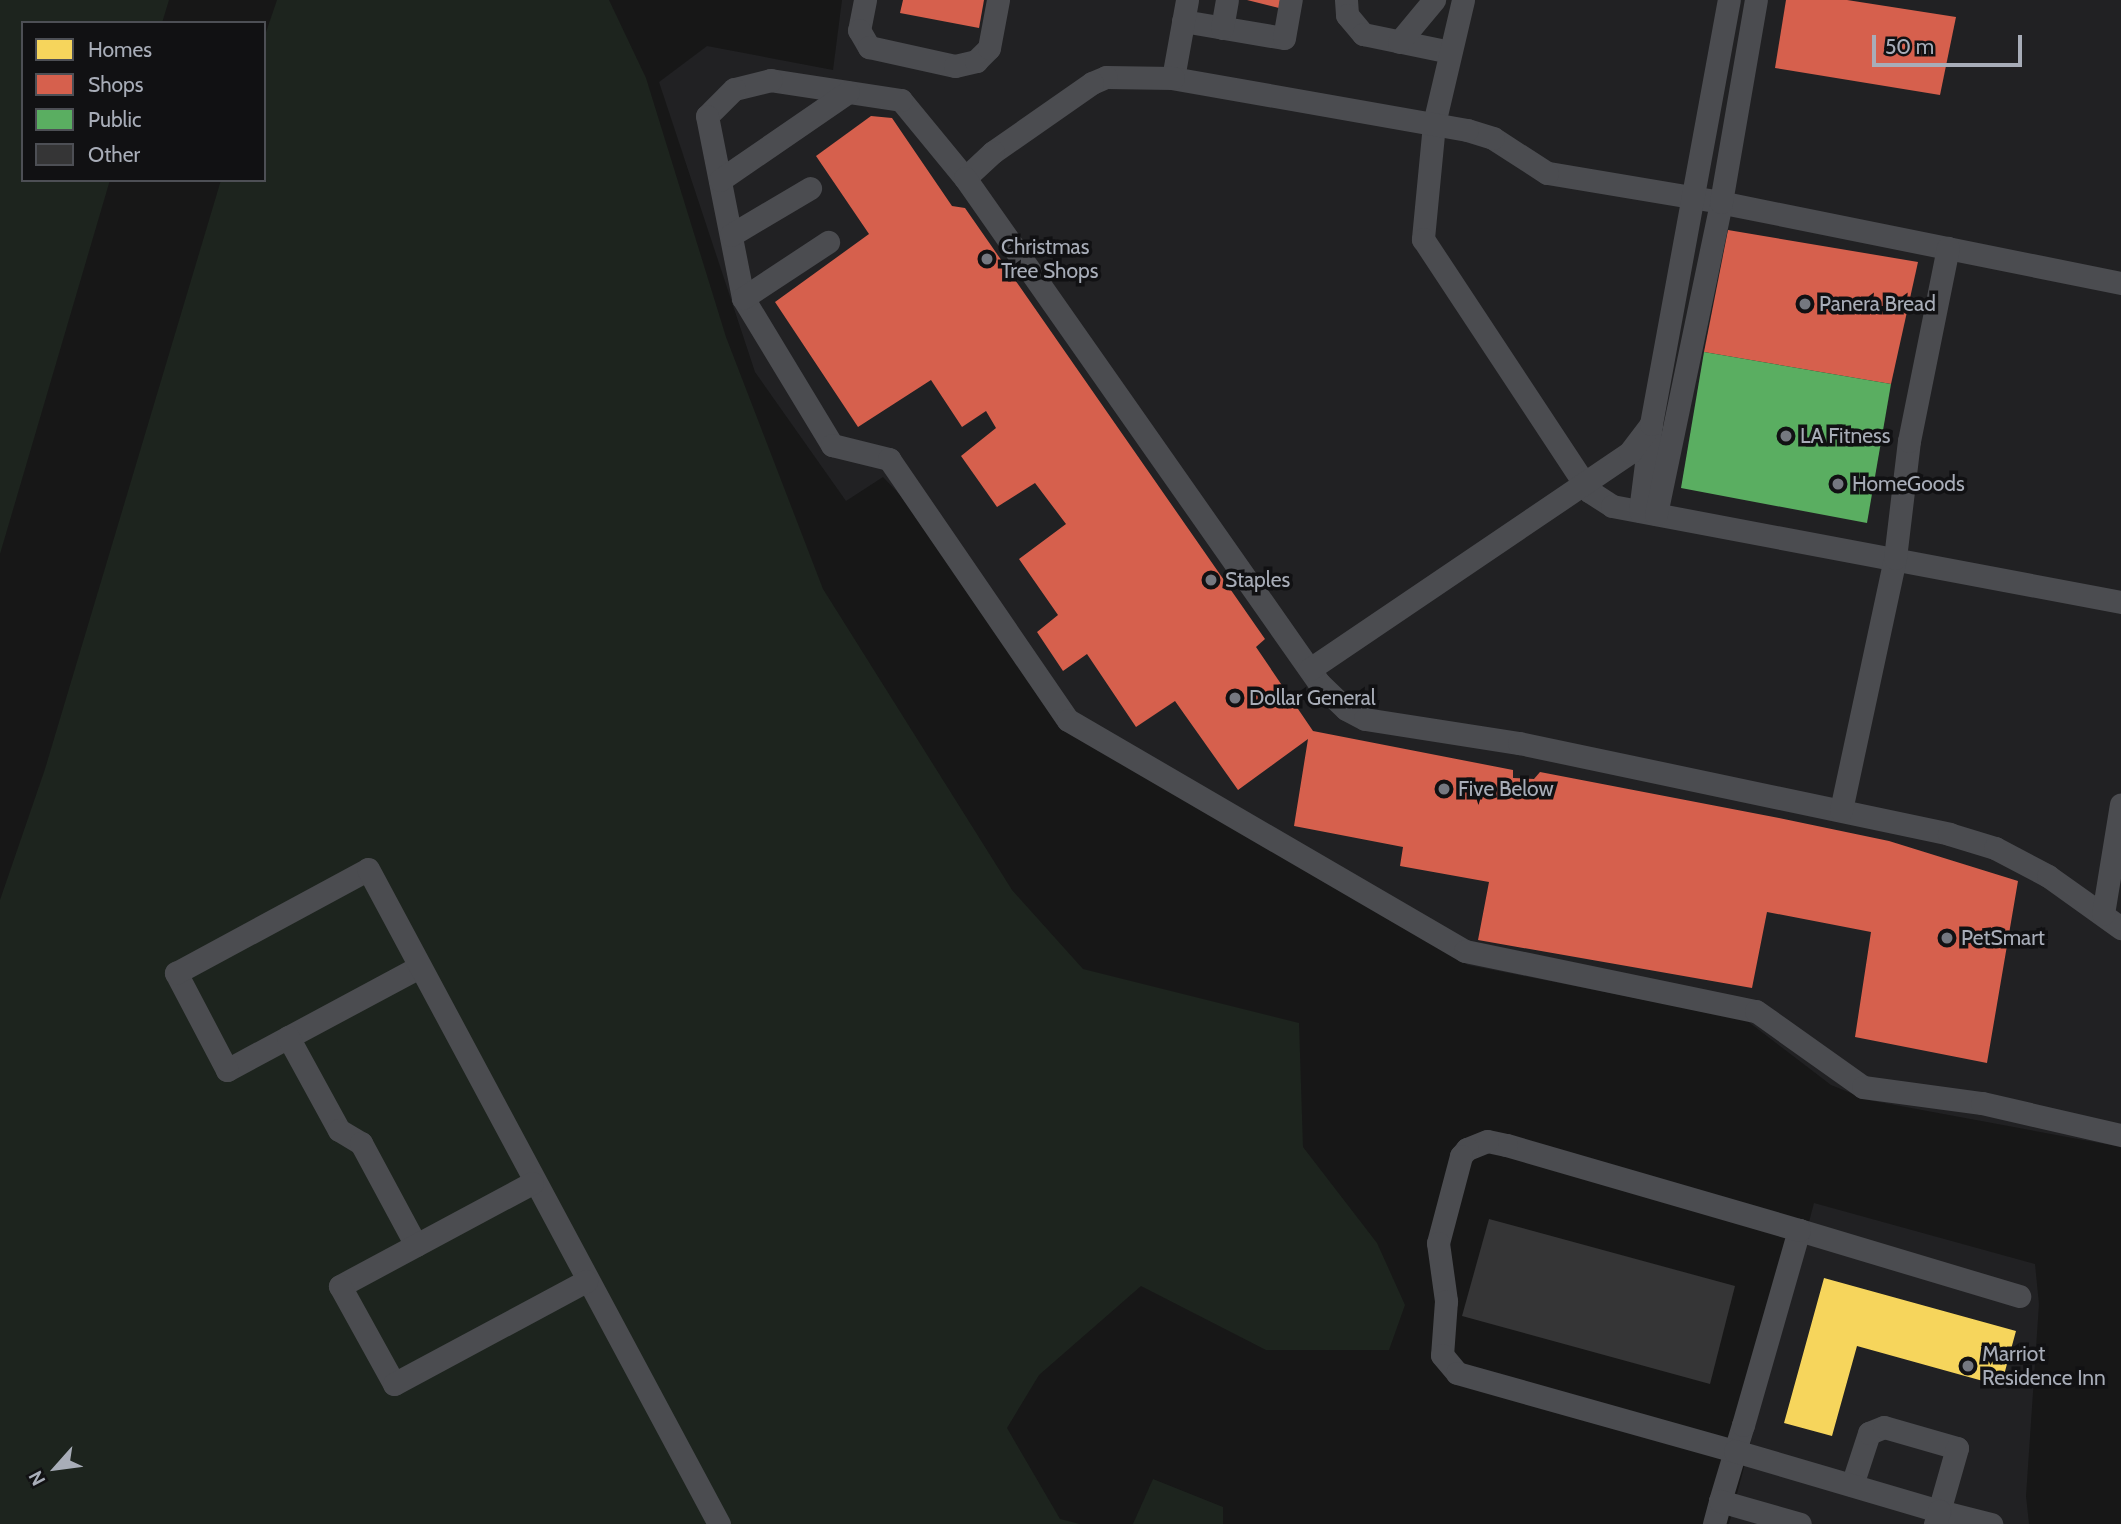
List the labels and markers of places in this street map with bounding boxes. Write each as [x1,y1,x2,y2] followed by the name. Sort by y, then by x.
[1001,234,1098,284] place label: Christmas Tree Shops
[979,251,995,267] marker: Christmas Tree Shops
[1819,291,1936,317] place label: Panera Bread
[1797,296,1813,312] marker: Panera Bread
[1800,423,1890,449] place label: LA Fitness
[1778,428,1794,444] marker: LA Fitness
[1852,471,1965,497] place label: HomeGoods
[1830,476,1846,492] marker: HomeGoods
[1225,567,1290,593] place label: Staples
[1203,572,1219,588] marker: Staples
[1249,685,1376,711] place label: Dollar General
[1227,690,1243,706] marker: Dollar General
[1458,776,1554,802] place label: Five Below
[1436,781,1452,797] marker: Five Below
[1961,925,2045,951] place label: PetSmart
[1939,930,1955,946] marker: PetSmart
[1982,1341,2106,1391] place label: Marriot Residence Inn
[1960,1358,1976,1374] marker: Marriot Residence Inn

